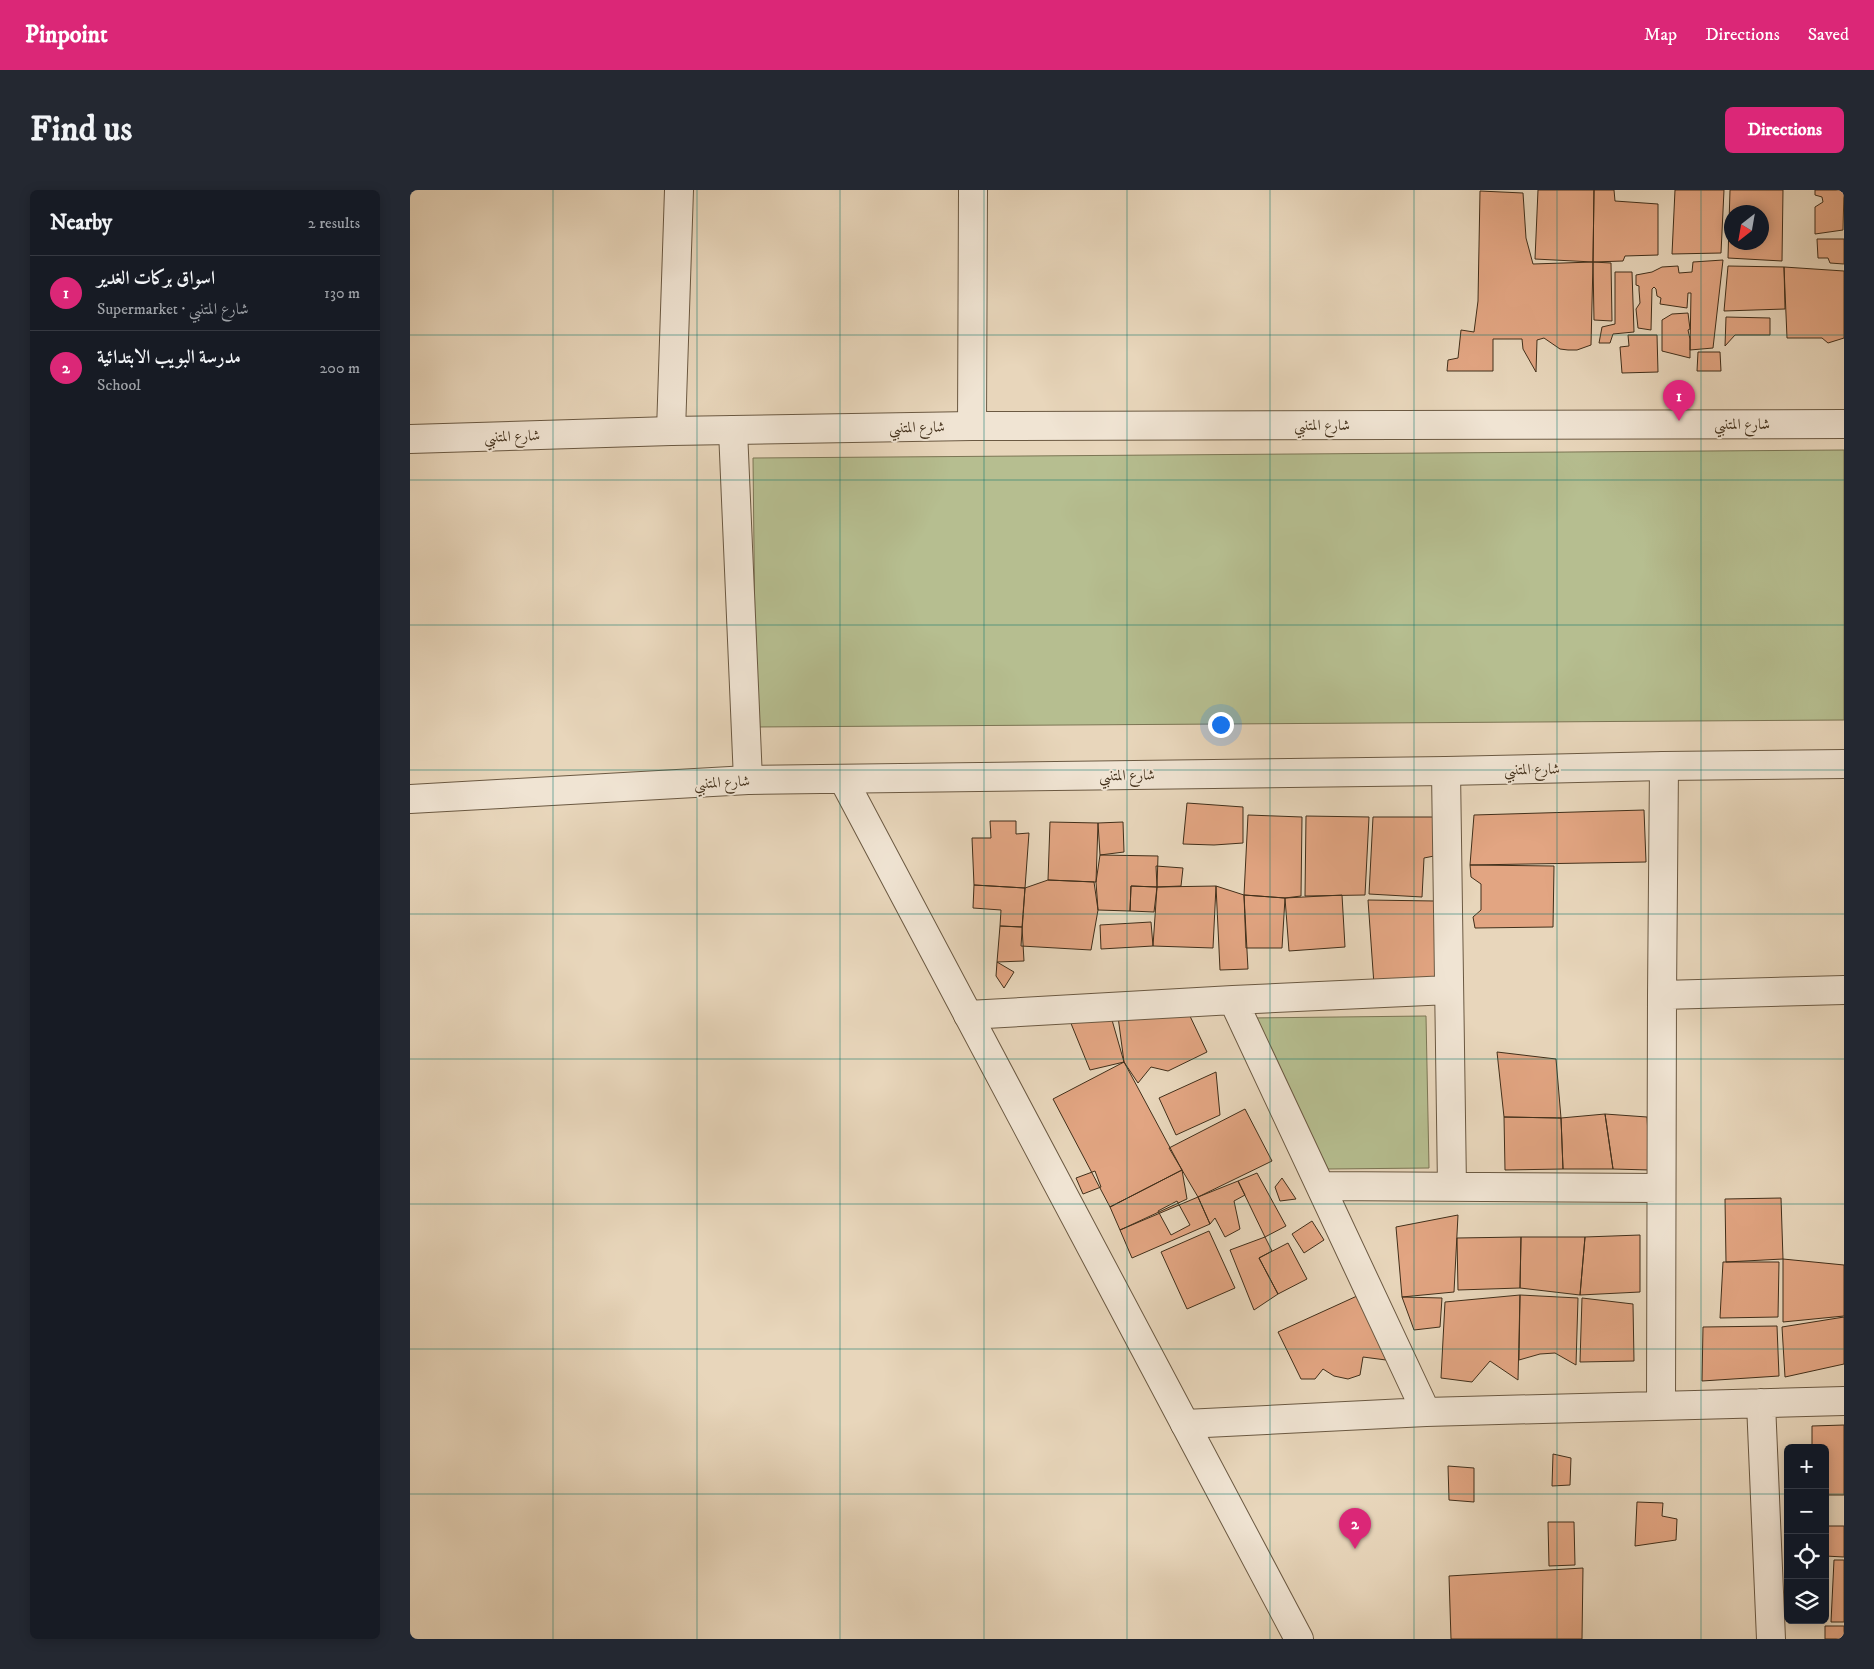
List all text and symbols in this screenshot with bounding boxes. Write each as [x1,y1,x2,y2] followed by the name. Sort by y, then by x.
[25,20,108,50] text: Pinpoint
[1644,24,1677,46] text: Map
[1705,24,1780,46] text: Directions
[1808,24,1849,46] text: Saved
[1725,107,1844,153] button: Directions
[30,108,132,152] text: Find us
[1724,205,1769,250] north arrow
[50,210,112,236] text: Nearby
[308,213,360,233] text: 2 results
[97,267,215,290] text: اسواق بركات الغدير
[63,283,69,303] text: 1
[324,283,360,303] text: 130 m
[97,299,249,319] text: Supermarket · شارع المتنبي
[97,346,241,369] text: مدرسة البويب الابتدائية
[62,358,70,378] text: 2
[319,358,360,378] text: 200 m
[97,375,141,395] text: School
[1663,380,1695,421] pin: 1
[1714,415,1770,438] street label: شارع المتنبي
[1294,416,1350,439] street label: شارع المتنبي
[889,418,945,441] street label: شارع المتنبي
[484,426,541,451] street label: شارع المتنبي
[1208,712,1234,738] your location
[1504,760,1560,783] street label: شارع المتنبي
[1099,766,1155,789] street label: شارع المتنبي
[694,772,751,797] street label: شارع المتنبي
[1784,1444,1829,1624] map controls
[1784,1444,1829,1489] button: +
[1784,1489,1829,1534] button: −
[1339,1508,1371,1549] pin: 2
[1784,1534,1829,1579] button: locate
[1784,1579,1829,1624] button: layers

